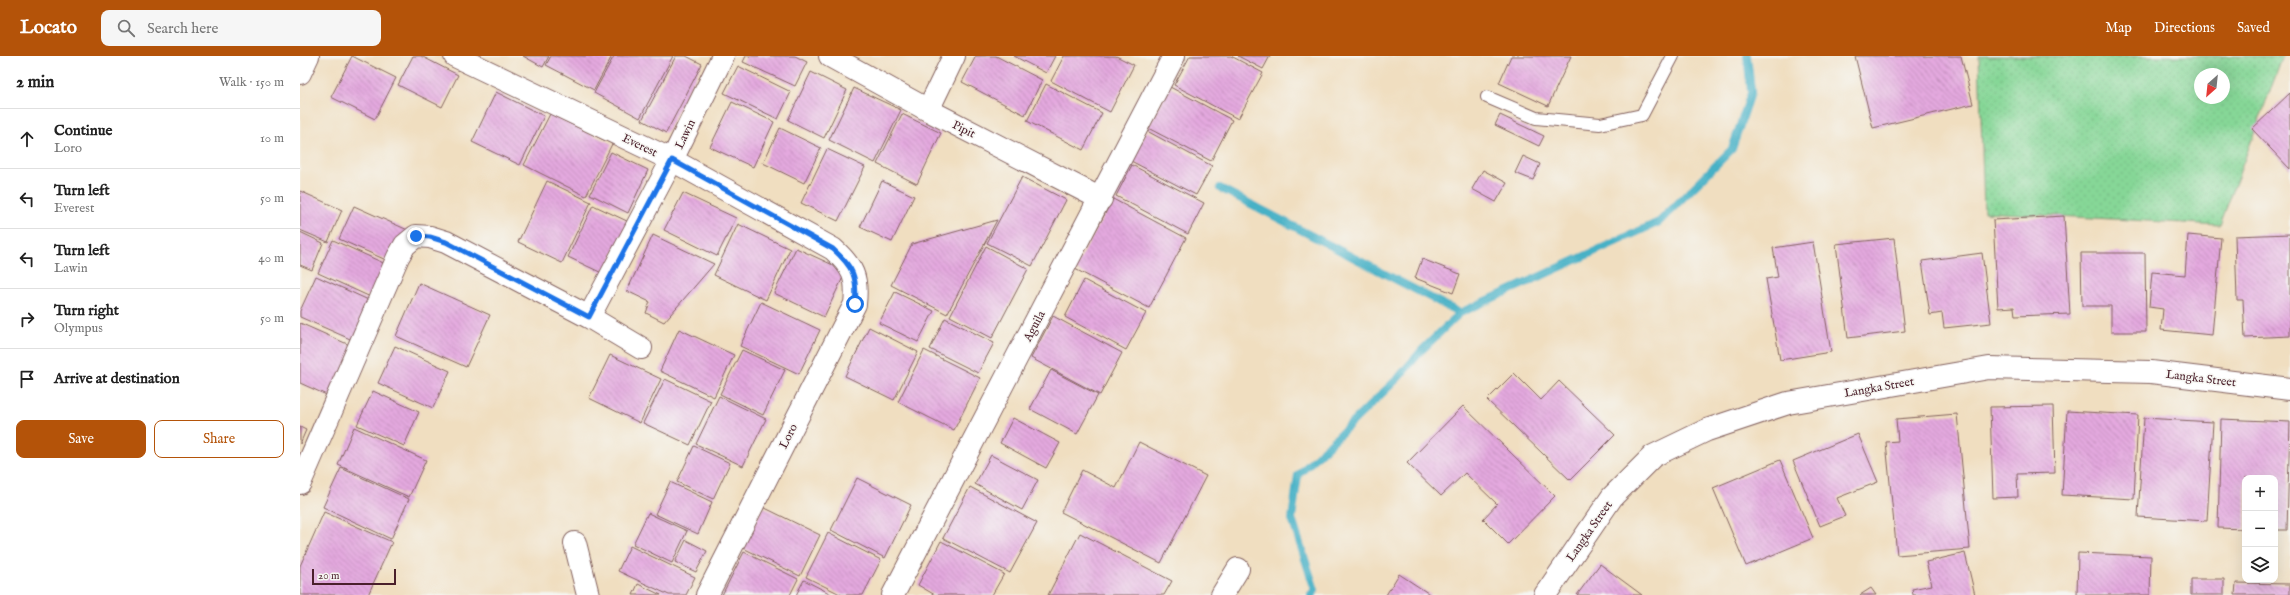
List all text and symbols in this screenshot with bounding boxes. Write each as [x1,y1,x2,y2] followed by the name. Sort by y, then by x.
[101,10,381,46] search box
[20,16,77,40] text: Locato
[115,17,137,39] icon: search
[147,19,219,38] text: Search here
[2105,19,2132,37] text: Map
[2154,19,2215,37] text: Directions
[2237,19,2270,37] text: Saved
[2194,68,2230,104] north arrow
[16,72,54,93] text: 2 min
[219,74,284,91] text: Walk · 150 m
[672,116,699,151] street label: Lawin
[949,117,978,142] street label: Pipit
[54,121,112,140] text: Continue
[16,128,38,150] icon: ahead
[260,130,284,147] text: 10 m
[620,131,660,160] street label: Everest
[54,140,82,157] text: Loro
[54,181,110,200] text: Turn left
[16,188,38,210] icon: left
[260,190,284,207] text: 50 m
[54,200,94,217] text: Everest
[407,227,425,245] route end
[54,241,110,260] text: Turn left
[16,248,38,270] icon: left
[258,250,284,267] text: 40 m
[54,260,88,277] text: Lawin
[846,295,864,313] route start
[54,301,119,320] text: Turn right
[16,308,38,330] icon: right
[1020,308,1049,345] street label: Aguila
[260,310,284,327] text: 50 m
[54,320,103,337] text: Olympus
[2165,367,2237,390] street label: Langka Street
[16,368,38,390] icon: arrive
[54,369,180,388] text: Arrive at destination
[1843,374,1915,401] street label: Langka Street
[16,420,146,458] button: Save
[154,420,284,458] button: Share
[776,421,801,451] street label: Loro
[2242,475,2278,583] map controls
[2242,475,2278,511] button: +
[1563,498,1616,565] street label: Langka Street
[2242,511,2278,547] button: −
[2242,547,2278,583] button: layers
[312,567,396,586] scale bar
[318,569,339,583] text: 20 m

